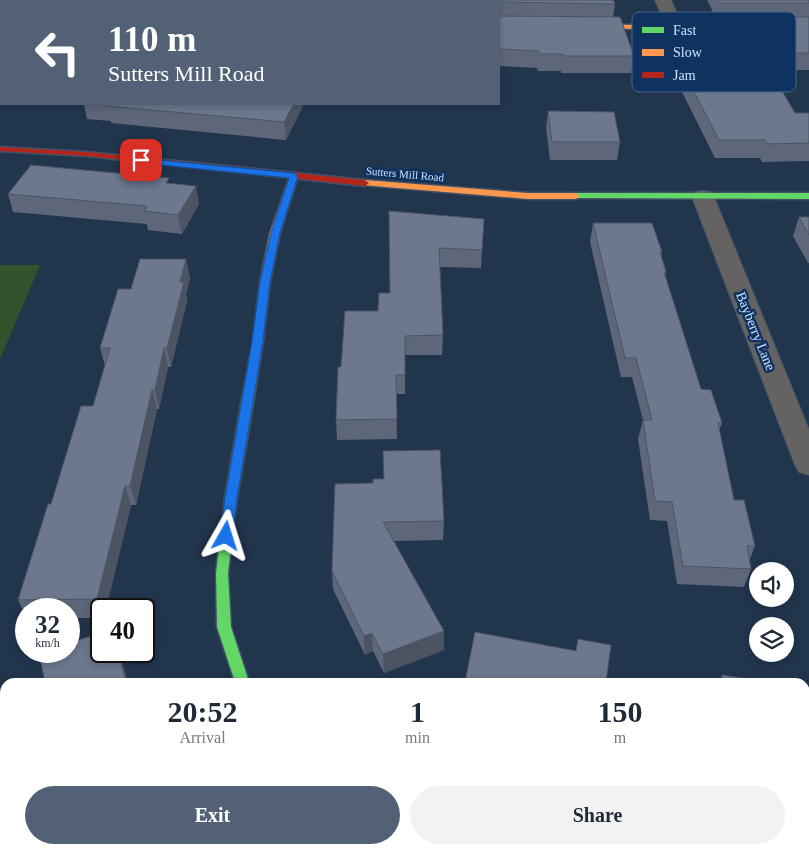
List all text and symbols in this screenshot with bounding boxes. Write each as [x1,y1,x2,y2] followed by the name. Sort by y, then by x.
[632,12,796,92] legend
[25,20,90,85] icon: left
[108,20,196,59] text: 110 m
[673,23,696,38] text: Fast
[673,45,703,60] text: Slow
[108,61,264,86] text: Sutters Mill Road
[673,68,696,83] text: Jam
[120,139,162,181] pin
[127,146,155,174] icon: arrive
[366,165,445,183] street label: Sutters Mill Road
[733,290,778,373] street label: Bayberry Lane
[199,509,251,561] position arrow
[749,562,794,662] map controls
[749,562,794,607] button: sound
[90,598,155,663] speed limit sign: 40
[35,611,60,638] text: 32
[749,617,794,662] button: layers
[35,636,60,650] text: km/h
[168,695,238,728] text: 20:52
[410,695,425,728] text: 1
[597,695,642,728] text: 150
[179,729,226,746] text: Arrival
[405,729,430,746] text: min
[614,729,626,746] text: m
[25,786,400,844] button: Exit
[410,786,785,844] button: Share

